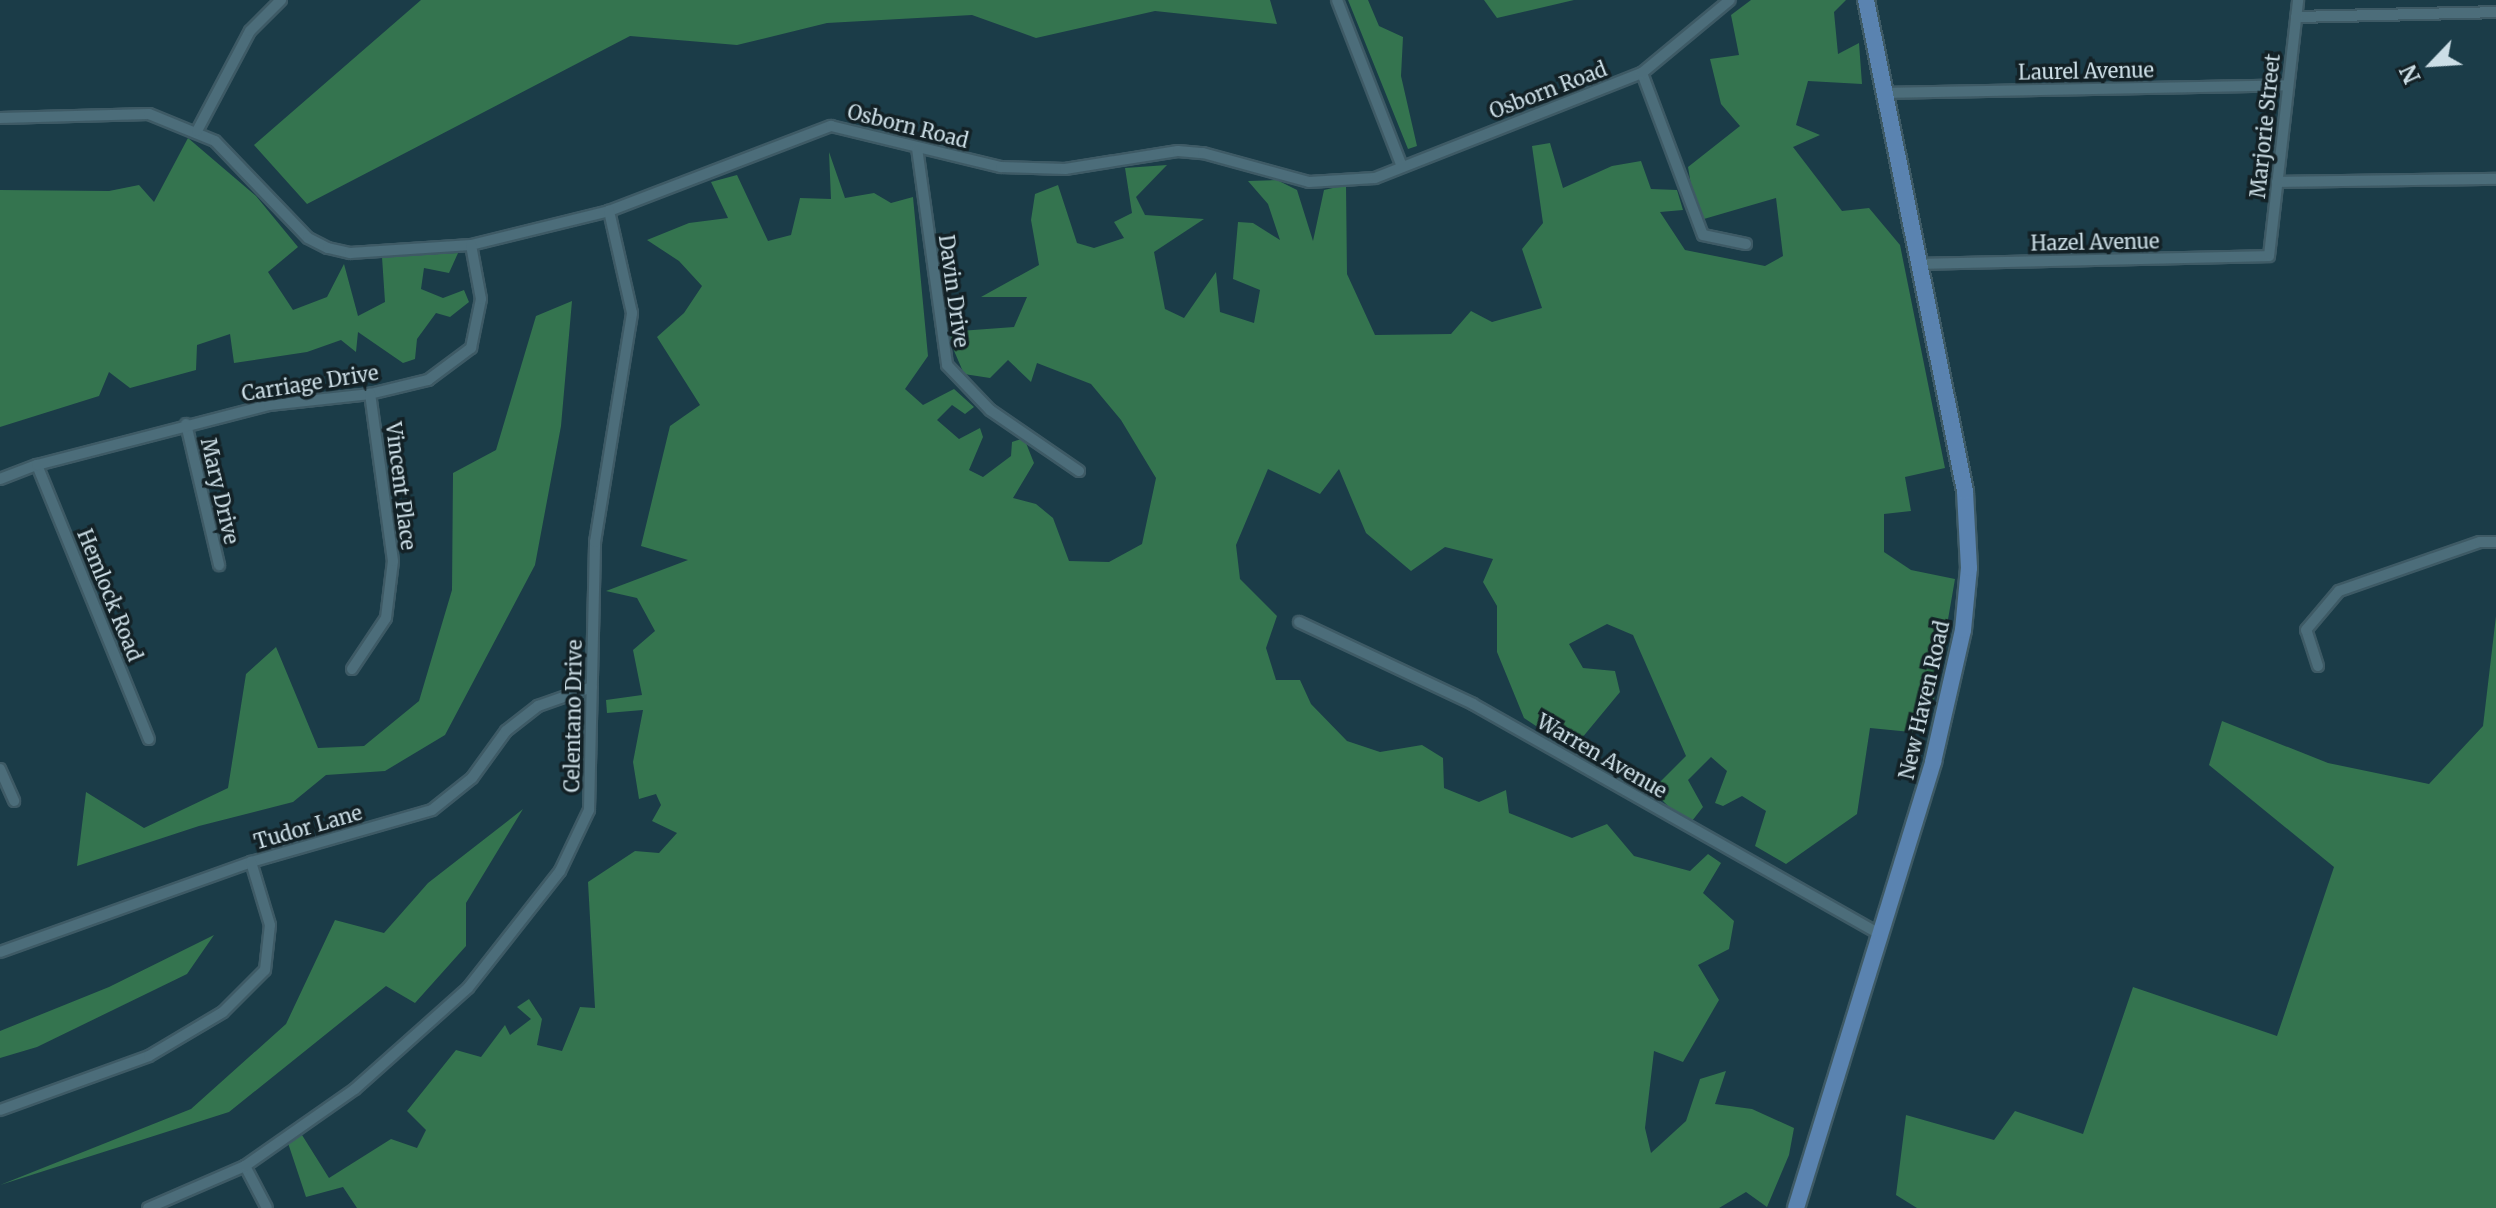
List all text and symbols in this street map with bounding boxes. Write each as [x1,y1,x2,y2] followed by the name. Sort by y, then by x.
[2392,24,2472,104] north arrow
[2245,53,2285,199] street label: Marjorie Street
[1486,57,1610,123] street label: Osborn Road
[2018,58,2154,84] street label: Laurel Avenue
[2394,60,2427,88] text: N
[845,99,971,153] street label: Osborn Road
[2030,229,2160,255] street label: Hazel Avenue
[934,233,974,349] street label: Davin Drive
[240,360,380,406] street label: Carriage Drive
[381,421,421,551] street label: Vincent Place
[196,436,244,546] street label: Mary Drive
[73,526,147,664] street label: Hemlock Road
[1894,618,1954,782] street label: New Haven Road
[560,639,586,793] street label: Celentano Drive
[1533,709,1671,803] street label: Warren Avenue
[251,800,365,854] street label: Tudor Lane

